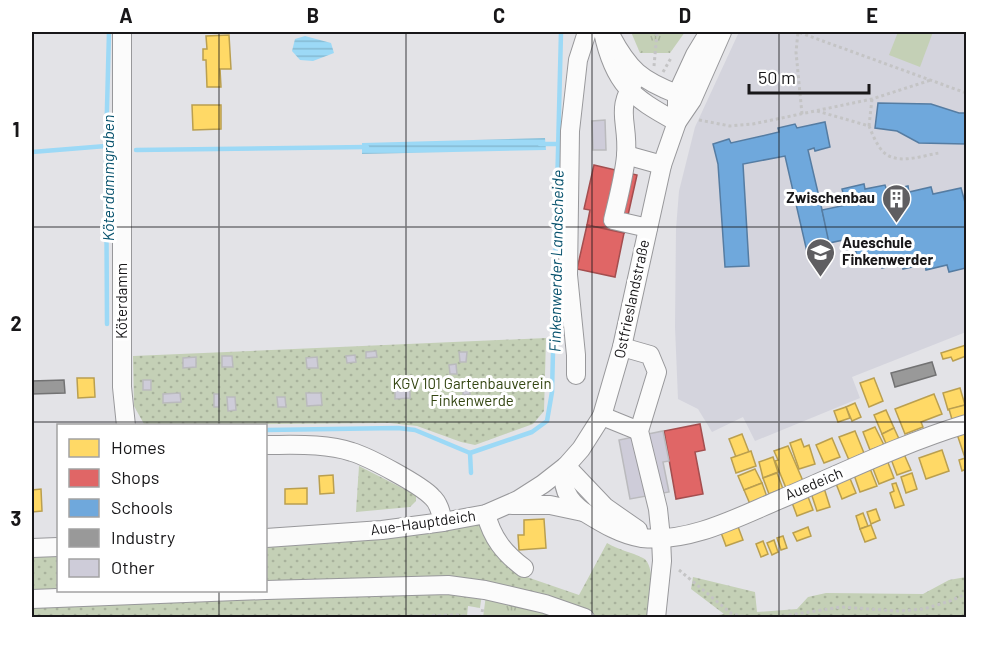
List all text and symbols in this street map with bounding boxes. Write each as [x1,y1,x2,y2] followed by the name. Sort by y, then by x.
[119,3,133,27] text: A
[307,3,319,27] text: B
[493,3,505,27] text: C
[679,3,691,27] text: D
[866,3,878,27] text: E
[749,57,869,95] scale bar
[758,66,796,88] text: 50 m
[98,115,117,241] water label: Köterdammgraben
[12,117,20,141] text: 1
[544,170,567,352] water label: Finkenwerder Landscheide
[880,182,912,224] building icon: Zwischenbau
[786,188,875,206] place label: Zwischenbau
[842,233,933,268] place label: Aueschule Finkenwerder
[805,236,837,278] school or university icon: Aueschule Finkenwerder
[610,238,652,360] street label: Ostfrieslandstraße
[112,263,130,339] street label: Köterdamm
[10,311,22,335] text: 2
[392,374,552,409] park label: KGV 101 Gartenbauverein Finkenwerde
[57,424,267,592] legend
[111,436,165,458] text: Homes
[782,463,845,503] street label: Auedeich
[111,466,160,488] text: Shops
[111,496,173,518] text: Schools
[11,506,21,530] text: 3
[369,506,477,538] street label: Aue-Hauptdeich
[111,526,175,548] text: Industry
[111,556,155,578] text: Other

